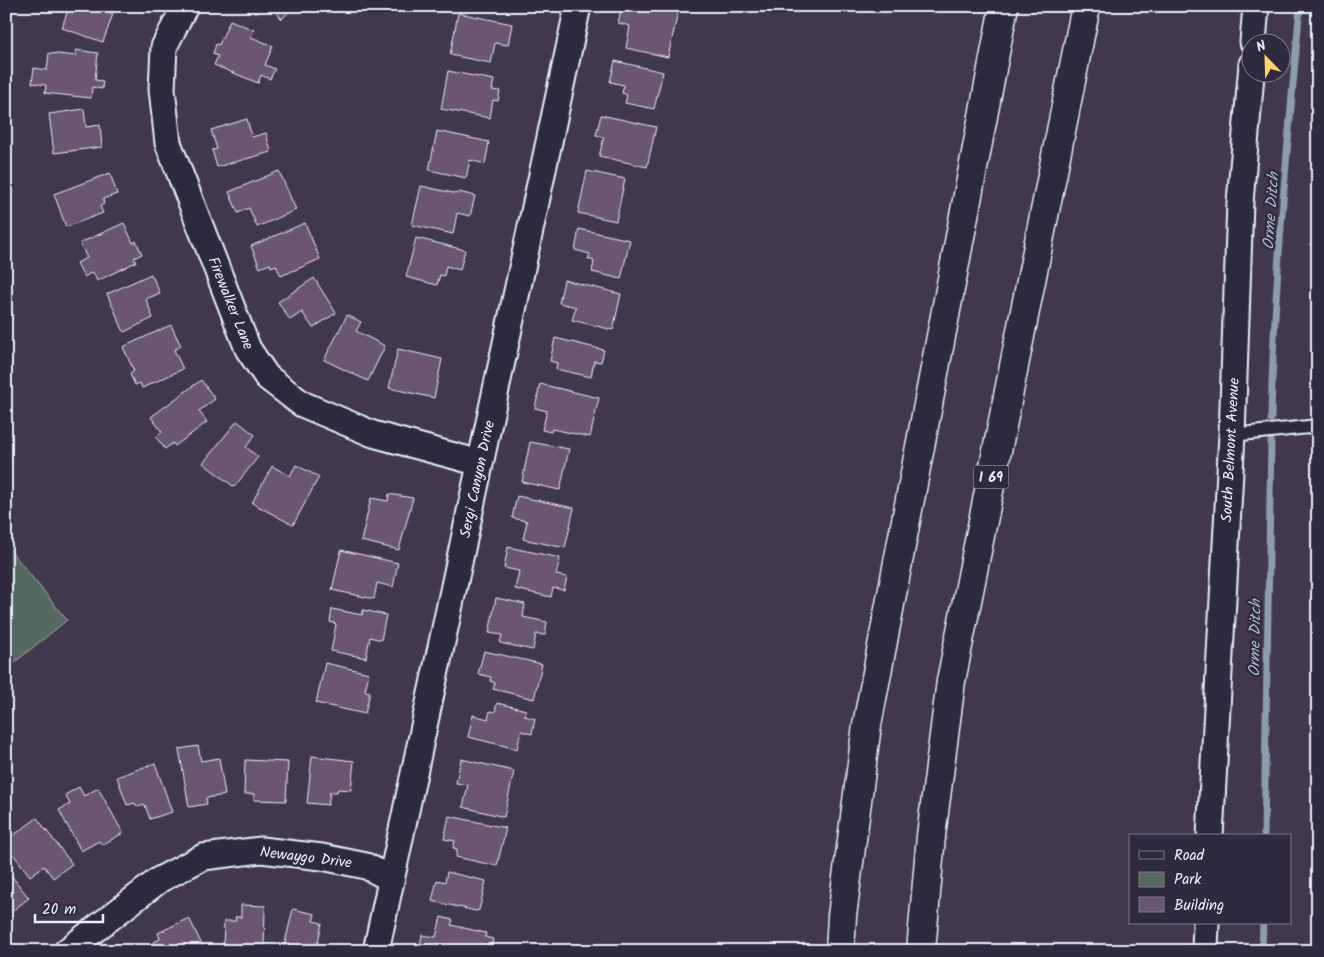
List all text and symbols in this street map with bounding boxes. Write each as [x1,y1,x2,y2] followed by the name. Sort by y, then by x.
[1242,32,1292,82] north arrow
[1253,35,1270,59] text: N
[1256,170,1287,251] water label: Orme Ditch
[200,253,260,354] street label: Firewalker Lane
[1215,377,1247,523] street label: South Belmont Avenue
[454,418,502,540] street label: Sergi Canyon Drive
[974,466,1008,488] road number: I 69
[1242,598,1269,677] water label: Orme Ditch
[1129,834,1292,924] legend
[259,840,353,876] street label: Newaygo Drive
[1174,844,1205,868] text: Road
[1174,868,1202,892] text: Park
[35,892,102,924] scale bar
[1174,894,1224,918] text: Building
[42,898,76,922] text: 20 m

